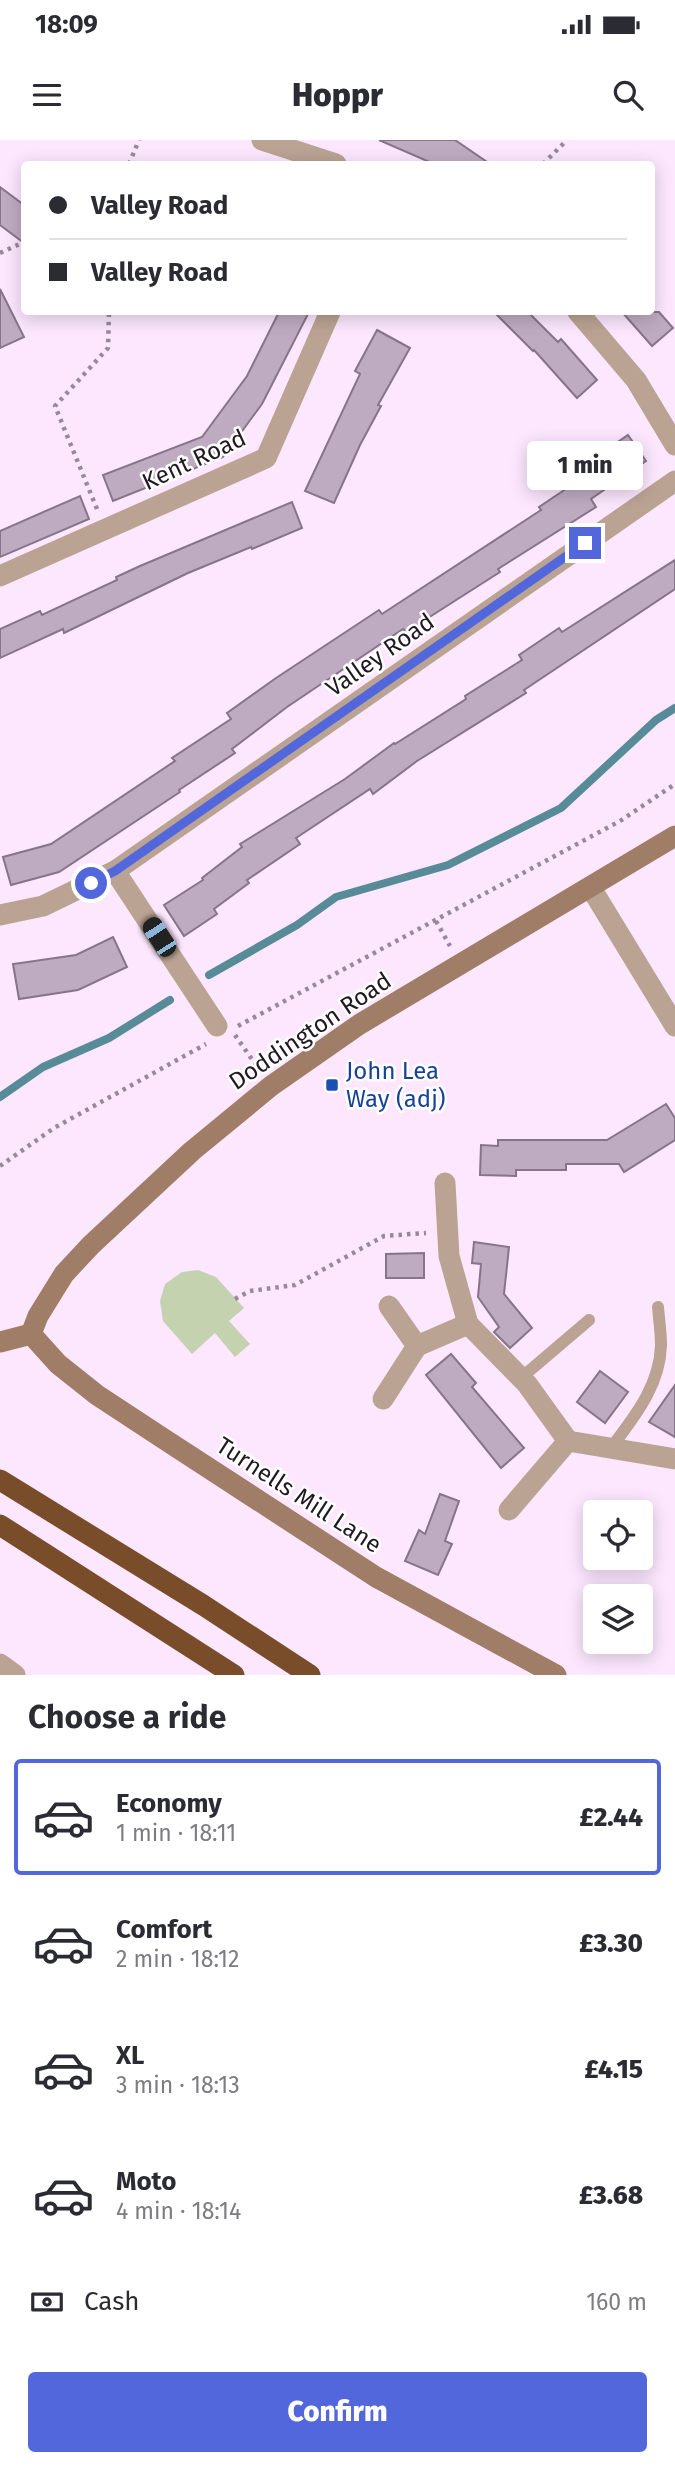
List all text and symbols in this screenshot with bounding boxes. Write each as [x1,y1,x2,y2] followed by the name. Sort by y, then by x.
[35,9,98,40] text: 18:09
[28,76,66,114] icon: menu
[292,76,383,114] text: Hoppr
[609,76,647,114] icon: search
[91,190,228,221] text: Valley Road
[91,257,228,288] text: Valley Road
[138,424,250,496] street label: Kent Road
[527,442,643,490] callout: 1 min
[557,451,613,479] text: 1 min
[569,527,601,559] route end
[321,607,439,703] street label: Valley Road
[75,867,107,899] route start
[139,914,180,960] car
[224,966,396,1096] street label: Doddington Road
[346,1057,446,1113] place label: John Lea Way (adj)
[324,1077,340,1093] marker: John Lea Way (adj)
[211,1431,387,1559] street label: Turnells Mill Lane
[583,1500,653,1654] map controls
[583,1500,653,1570] button: locate
[583,1584,653,1654] button: layers
[28,1698,226,1736] text: Choose a ride
[32,1786,95,1849] icon: car
[116,1788,222,1819] text: Economy
[580,1802,643,1833] text: £2.44
[116,1819,236,1847] text: 1 min · 18:11
[32,1912,95,1975] icon: car
[116,1914,212,1945] text: Comfort
[579,1928,643,1959] text: £3.30
[116,1945,239,1973] text: 2 min · 18:12
[32,2038,95,2101] icon: car
[116,2040,144,2071] text: XL
[585,2054,643,2085] text: £4.15
[116,2071,240,2099] text: 3 min · 18:13
[32,2164,95,2227] icon: car
[116,2166,176,2197] text: Moto
[579,2180,643,2211] text: £3.68
[116,2197,241,2225] text: 4 min · 18:14
[28,2283,66,2321] icon: cash
[84,2286,140,2317] text: Cash
[586,2288,647,2316] text: 160 m
[28,2372,647,2452] button: Confirm

